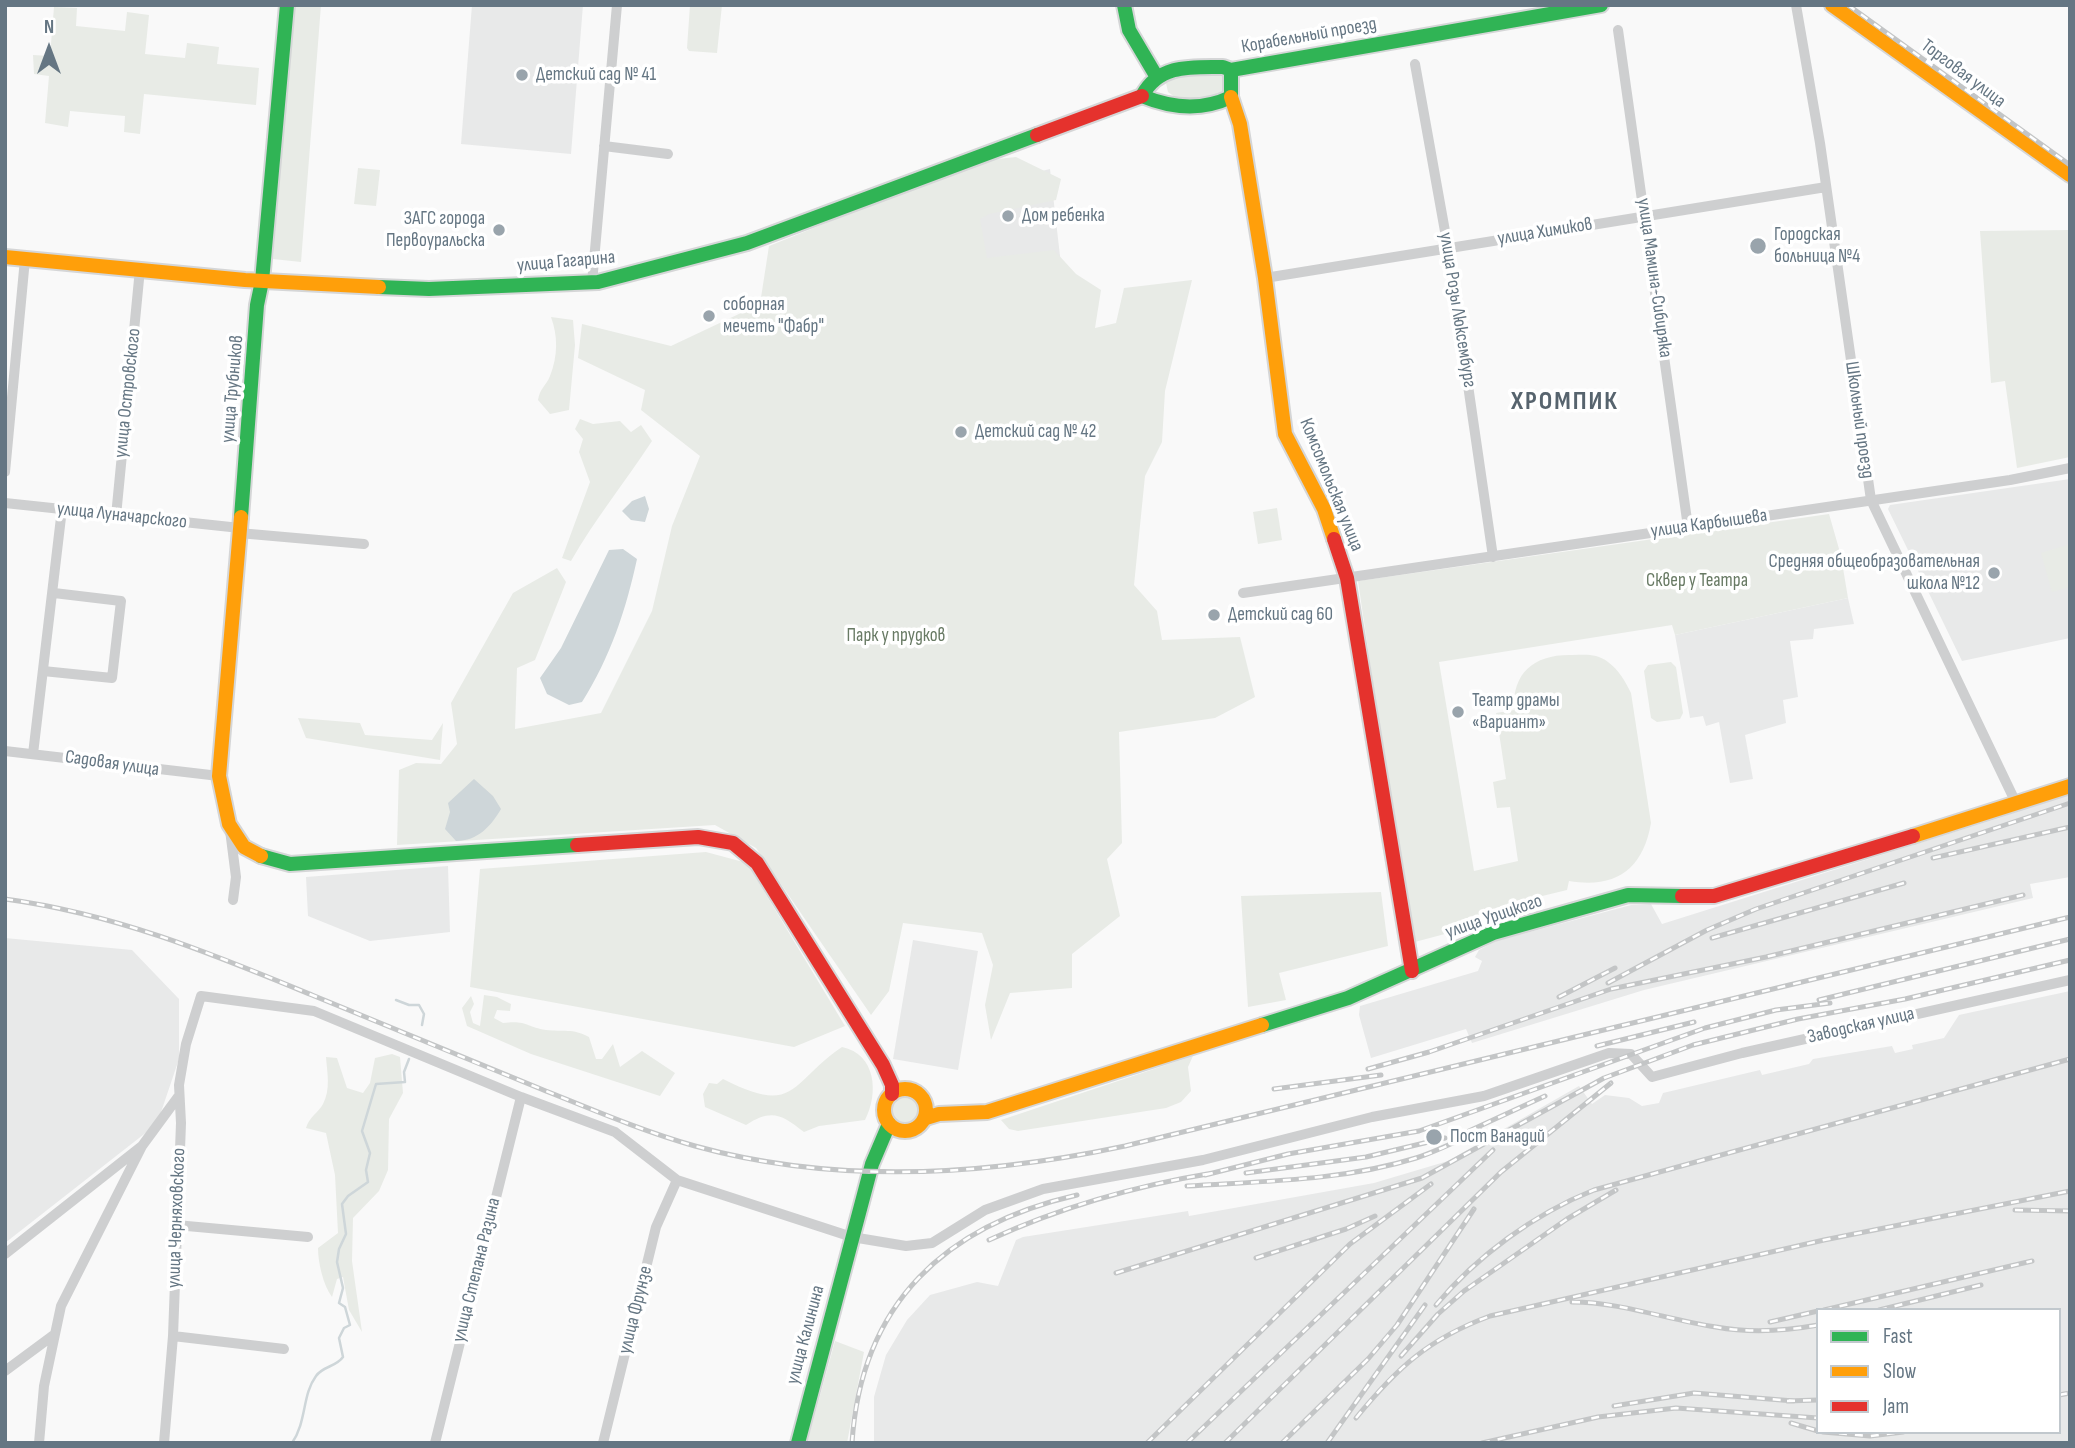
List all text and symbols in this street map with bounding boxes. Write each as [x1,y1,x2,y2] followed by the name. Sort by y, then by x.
[1240,13,1378,59] street label: Корабельный проезд
[14,14,84,84] north arrow
[44,16,54,39] text: N
[1916,35,2010,113] street label: Торговая улица
[536,64,656,86] place label: Детский сад № 41
[514,67,530,83] marker: Детский сад № 41
[1632,197,1676,359] street label: улица Мамина-Сибиряка
[1022,205,1105,227] place label: Дом ребенка
[386,208,485,252] place label: ЗАГС города Первоуральска
[1000,208,1016,224] marker: Дом ребенка
[1496,213,1594,251] street label: улица Химиков
[491,222,507,238] marker: ЗАГС города Первоуральска
[1774,224,1860,268] place label: Городская больница №4
[1433,231,1481,389] street label: улица Розы Люксембург
[1748,236,1768,256] marker: Городская больница №4
[516,246,616,278] street label: улица Гагарина
[723,294,824,338] place label: соборная мечеть "Фабр"
[701,308,717,324] marker: соборная мечеть "Фабр"
[110,327,146,459] street label: улица Островского
[217,334,249,444] street label: улица Трубников
[1840,360,1878,480] street label: Школьный проезд
[1512,386,1618,418] district label: ХРОМПИК
[1294,415,1368,555] street label: Комсомольская улица
[975,421,1096,443] place label: Детский сад № 42
[953,424,969,440] marker: Детский сад № 42
[56,498,188,534] street label: улица Луначарского
[1649,505,1769,543] street label: улица Карбышева
[1769,551,1980,595] place label: Средняя общеобразовательная школа №12
[1986,565,2002,581] marker: Средняя общеобразовательная школа №12
[1646,570,1748,592] park label: Сквер у Театра
[1228,604,1333,626] place label: Детский сад 60
[1206,607,1222,623] marker: Детский сад 60
[846,625,946,647] park label: Парк у прудков
[1472,690,1560,734] place label: Театр драмы «Вариант»
[1450,704,1466,720] marker: Театр драмы «Вариант»
[64,746,160,782] street label: Садовая улица
[1443,890,1545,944] street label: улица Урицкого
[1805,1003,1917,1049] street label: Заводская улица
[1450,1126,1545,1148] place label: Пост Ванадий
[1424,1127,1444,1147] marker: Пост Ванадий
[163,1148,191,1288] street label: улица Черняховского
[448,1195,506,1345] street label: улица Степана Разина
[614,1264,658,1356] street label: улица Фрунзе
[782,1283,830,1387] street label: улица Калинина
[1816,1308,2061,1434] legend
[1883,1324,1913,1349] text: Fast
[1883,1359,1916,1384] text: Slow
[1883,1394,1909,1419] text: Jam

